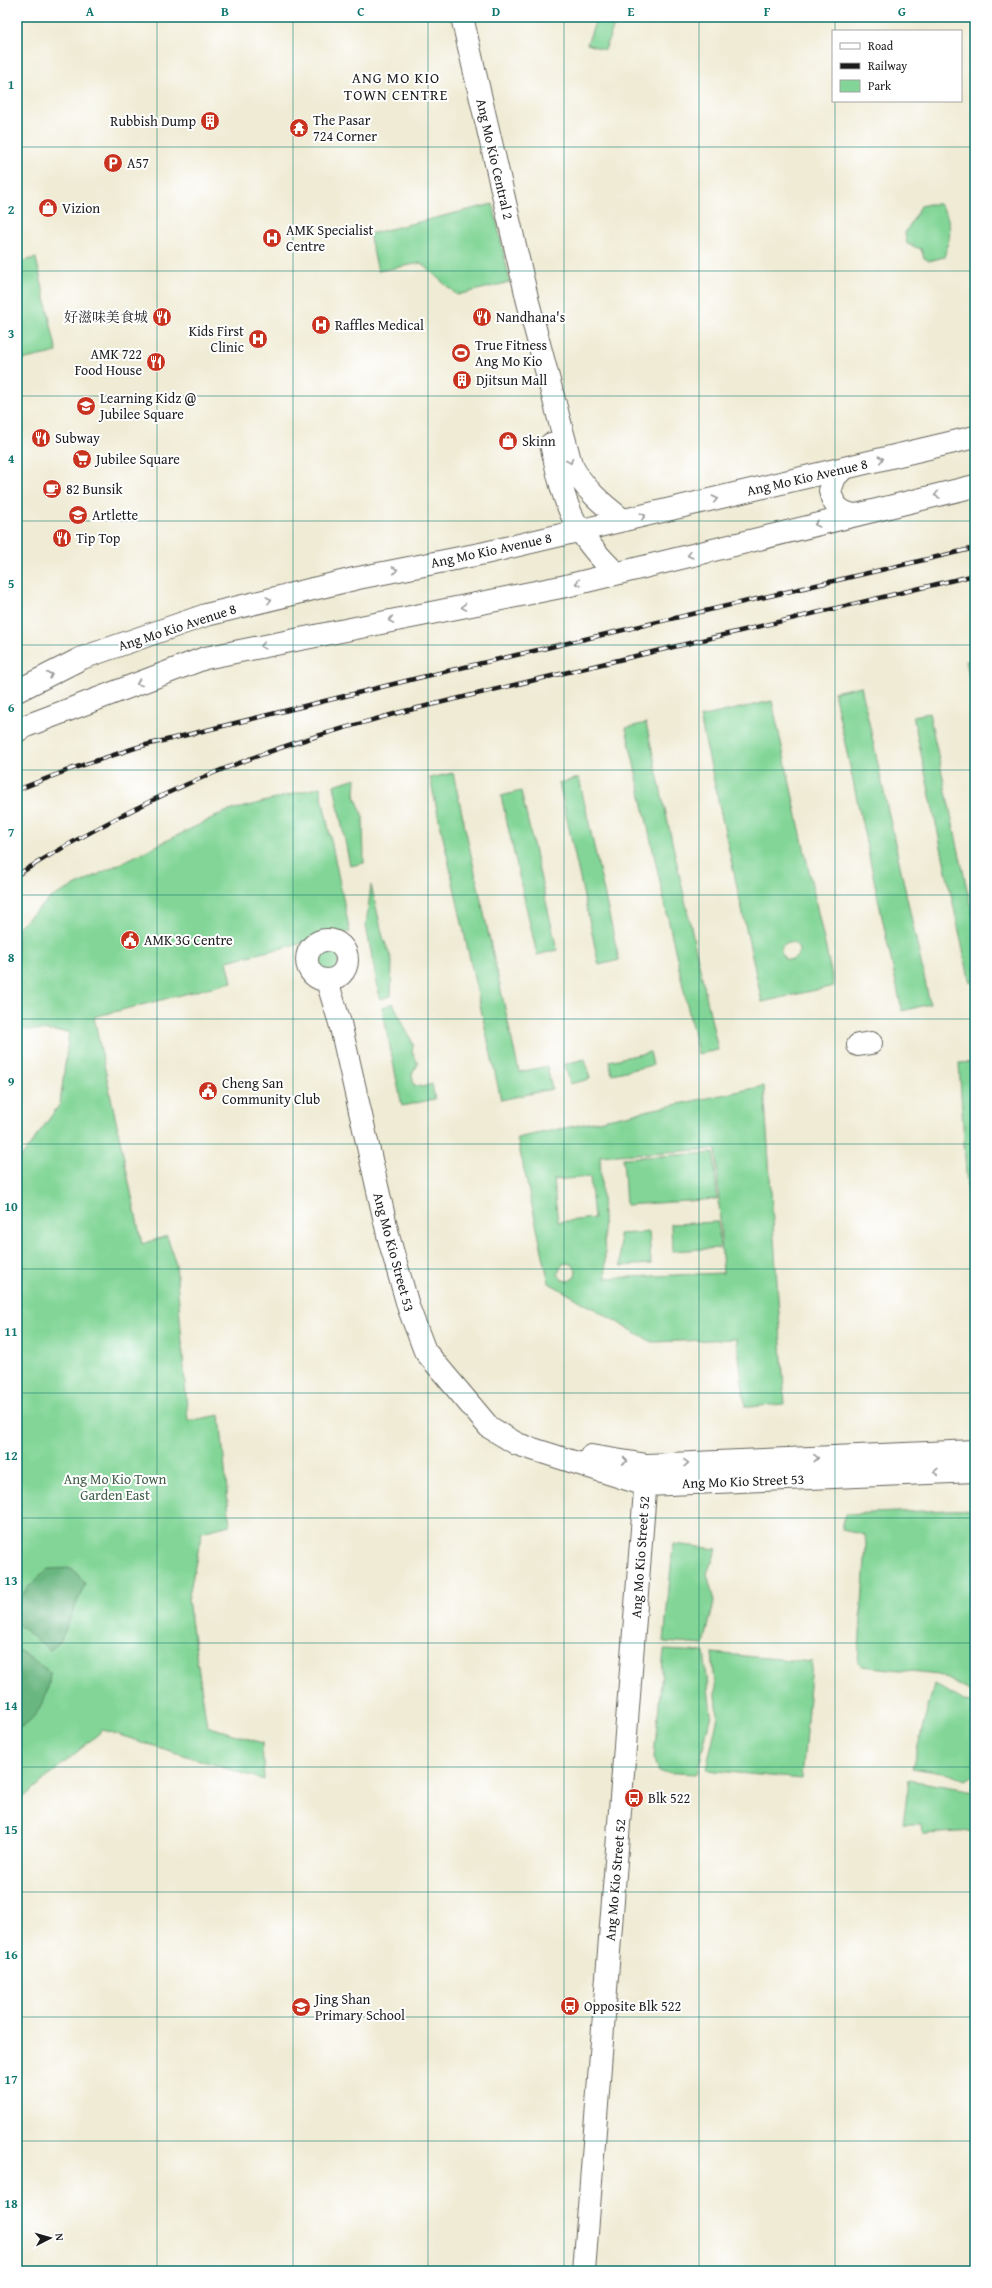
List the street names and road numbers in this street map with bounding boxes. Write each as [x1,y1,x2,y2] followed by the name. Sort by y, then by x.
[471,97,519,221] street label: Ang Mo Kio Central 2
[745,453,870,501] street label: Ang Mo Kio Avenue 8
[429,527,554,573] street label: Ang Mo Kio Avenue 8
[115,598,239,656] street label: Ang Mo Kio Avenue 8
[368,1190,420,1314] street label: Ang Mo Kio Street 53
[681,1469,805,1493] street label: Ang Mo Kio Street 53
[626,1495,654,1619] street label: Ang Mo Kio Street 52
[600,1818,630,1942] street label: Ang Mo Kio Street 52

